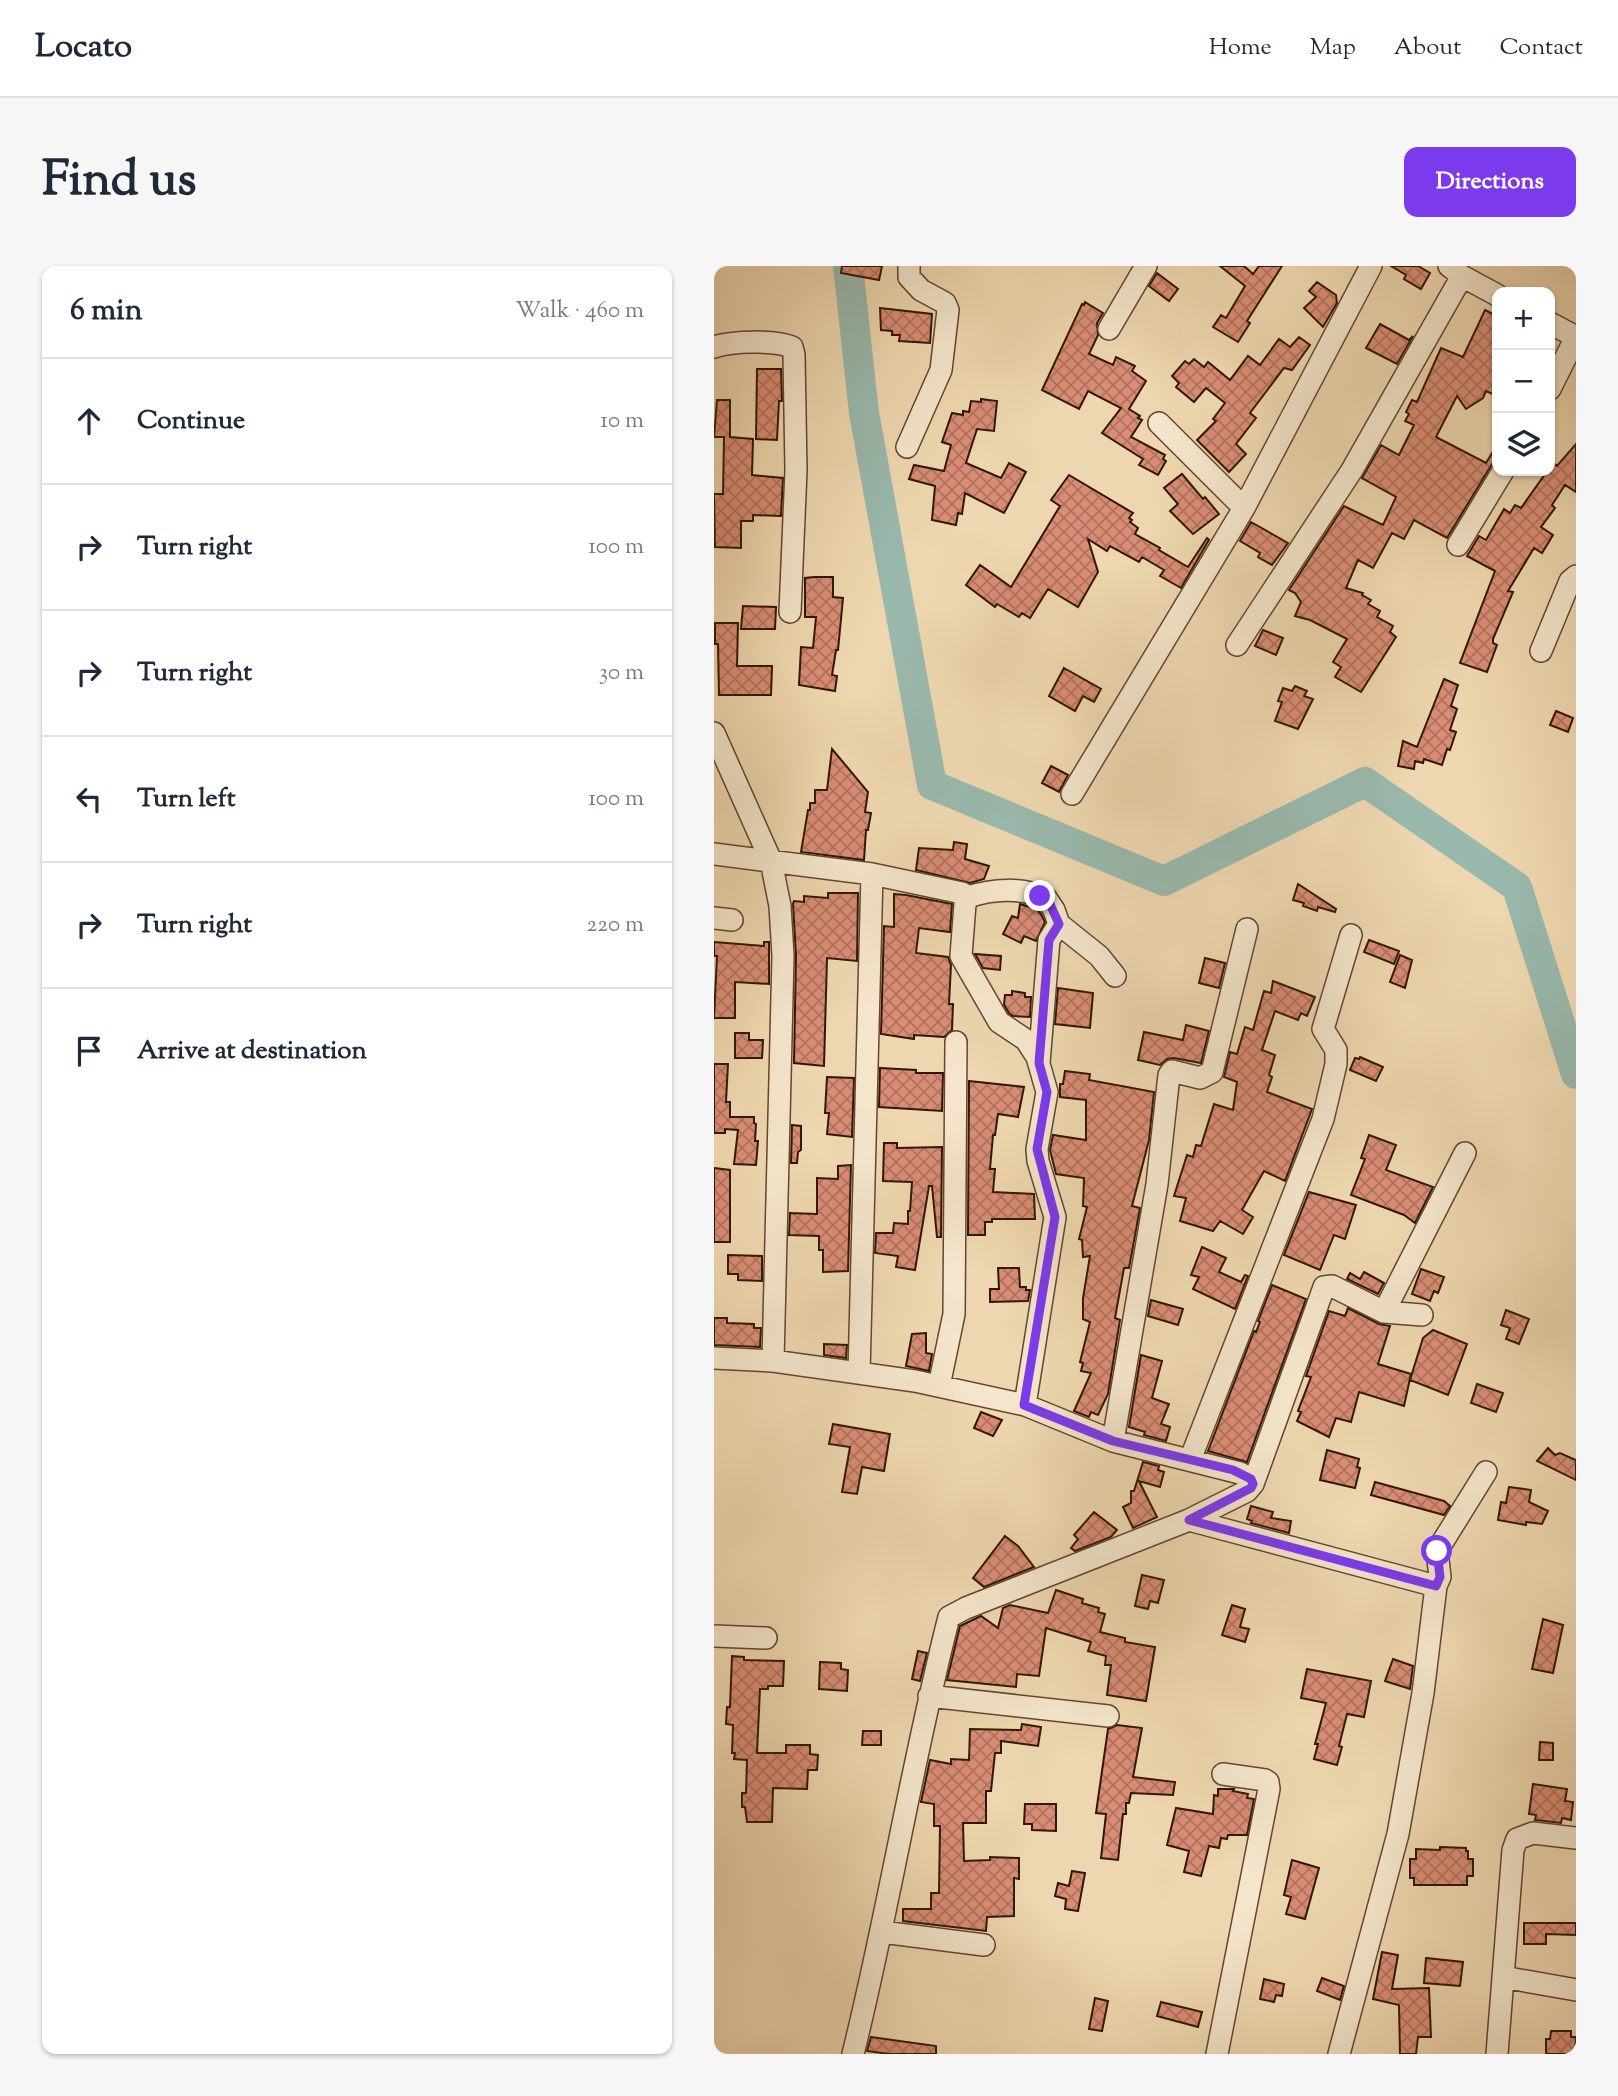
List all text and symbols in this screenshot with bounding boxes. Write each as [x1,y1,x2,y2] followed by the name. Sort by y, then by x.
[35,24,132,72] text: Locato
[1209,31,1272,65] text: Home
[1310,31,1356,65] text: Map
[1394,31,1461,65] text: About
[1499,31,1583,65] text: Contact
[42,147,196,217] text: Find us
[1404,147,1576,217] button: Directions
[1492,287,1555,476] map controls
[1492,287,1555,350] button: +
[70,290,142,333] text: 6 min
[516,295,644,328] text: Walk · 460 m
[1492,350,1555,413] button: −
[70,402,108,440] icon: ahead
[137,403,245,440] text: Continue
[600,405,644,438] text: 10 m
[1492,413,1555,476] button: layers
[70,528,108,566] icon: right
[137,529,252,566] text: Turn right
[588,531,644,564] text: 100 m
[70,654,108,692] icon: right
[137,655,252,692] text: Turn right
[599,657,644,690] text: 30 m
[70,780,108,818] icon: left
[137,781,236,818] text: Turn left
[588,783,644,816] text: 100 m
[1024,880,1055,911] route end
[70,906,108,944] icon: right
[137,907,252,944] text: Turn right
[586,909,644,942] text: 220 m
[70,1032,108,1070] icon: arrive
[137,1033,367,1070] text: Arrive at destination
[1421,1535,1452,1566] route start

